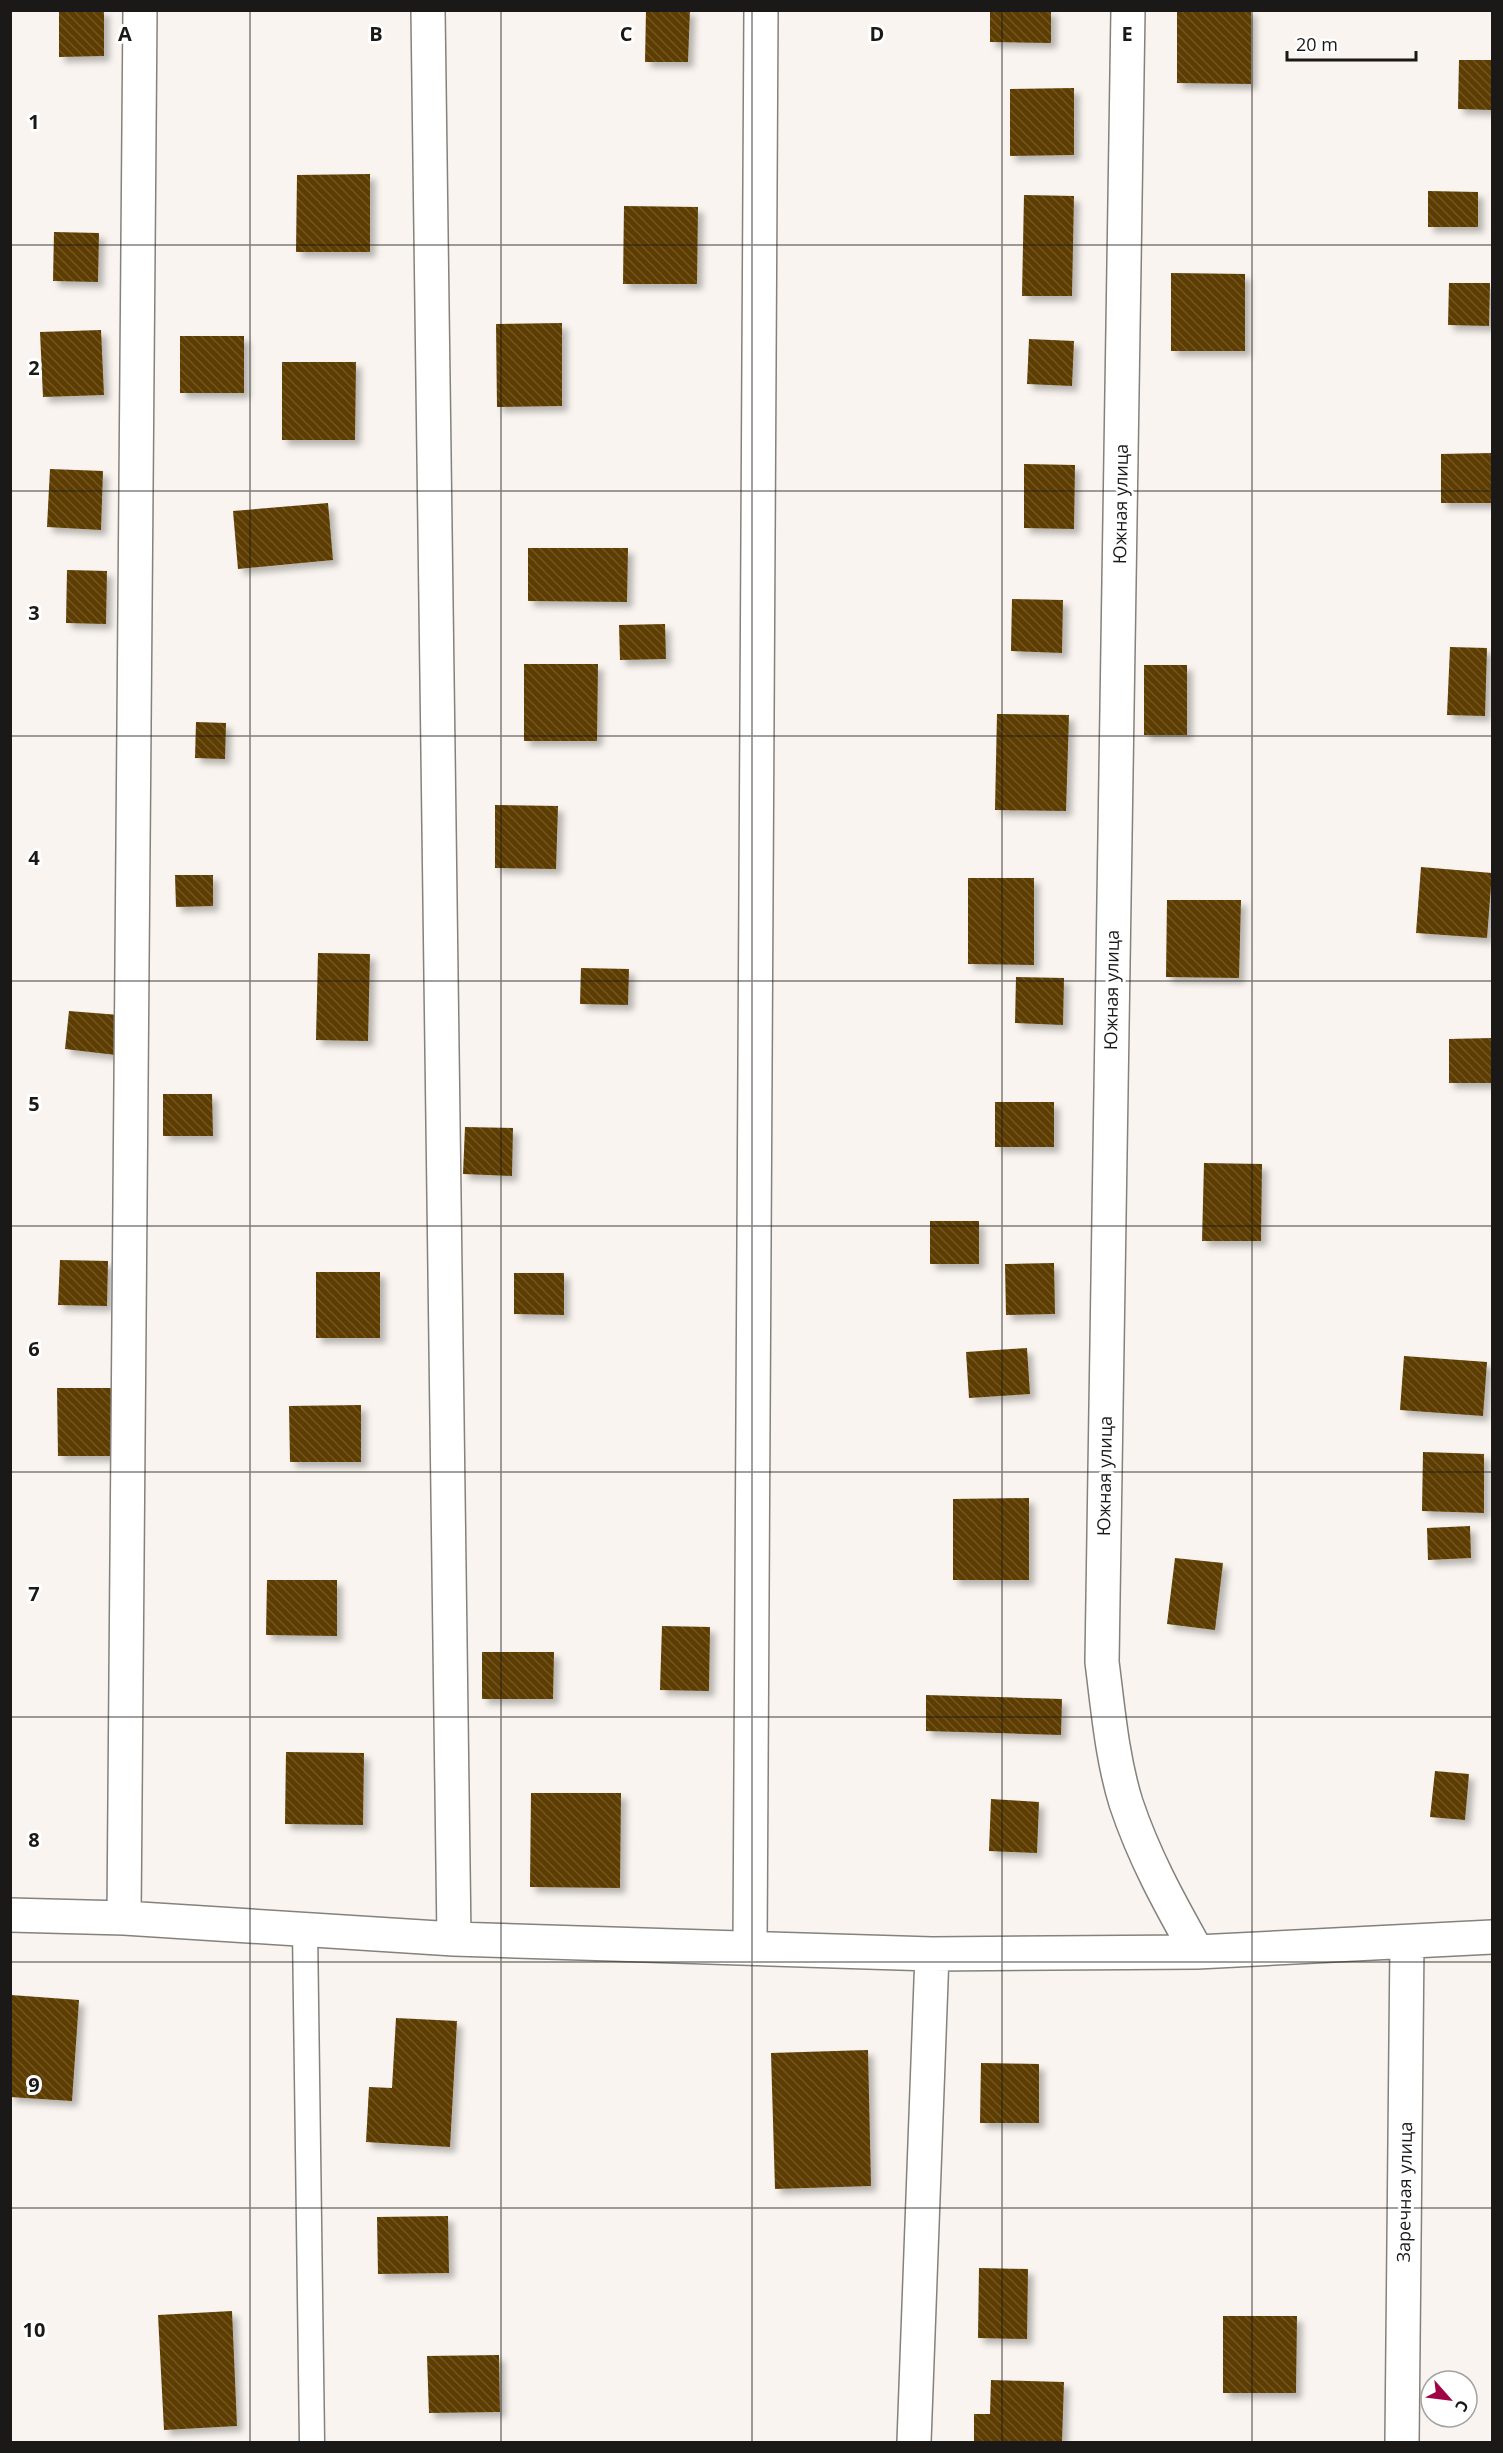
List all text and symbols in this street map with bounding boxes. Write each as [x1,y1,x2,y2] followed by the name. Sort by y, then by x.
[118,20,132,47] text: A
[369,20,383,47] text: B
[620,20,633,47] text: C
[870,20,884,47] text: D
[1121,20,1133,47] text: E
[1287,24,1416,62] scale bar
[1296,32,1338,56] text: 20 m
[28,108,40,135] text: 1
[28,354,40,381] text: 2
[1107,444,1133,564] street label: Южная улица
[28,599,40,626] text: 3
[28,844,40,871] text: 4
[1098,930,1124,1050] street label: Южная улица
[28,1090,40,1117] text: 5
[28,1335,40,1362] text: 6
[1091,1416,1117,1536] street label: Южная улица
[28,1580,40,1607] text: 7
[28,1826,40,1853] text: 8
[28,2071,40,2098] text: 9
[1391,2121,1417,2263] street label: Заречная улица
[23,2316,45,2343] text: 10
[1419,2369,1479,2429] north arrow
[1450,2396,1474,2416] text: С

